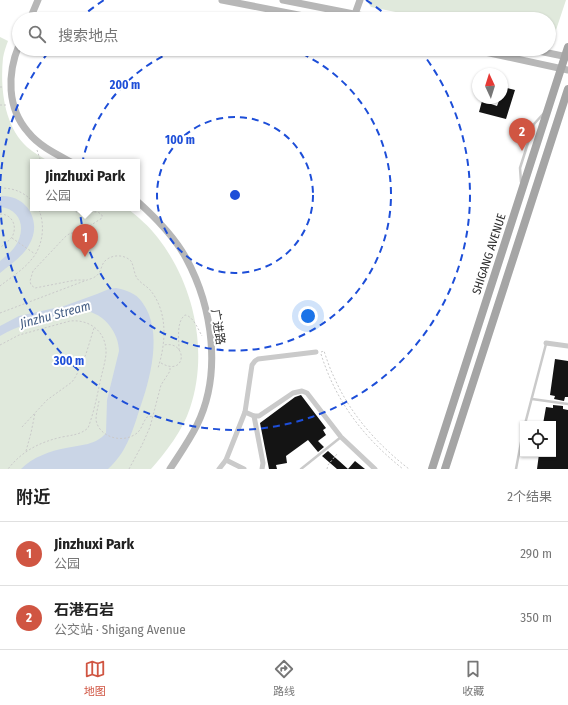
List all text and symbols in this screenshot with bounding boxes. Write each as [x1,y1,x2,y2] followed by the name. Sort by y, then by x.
[12,12,556,56] search box
[26,23,48,45] icon: search
[58,27,118,45] text: 搜索地点
[472,68,508,104] north arrow
[109,78,140,92] text: 200 m
[509,118,535,151] pin: 2
[165,133,195,147] text: 100 m
[30,159,140,211] popup
[45,167,125,185] text: Jinzhuxi Park
[45,188,71,203] text: 公园
[228,188,242,202] centre of rings
[469,211,509,296] street label: SHIGANG AVENUE
[72,224,98,257] pin: 1
[17,298,92,331] water label: Jinzhu Stream
[298,306,318,326] your location
[208,308,228,346] street label: 广进路
[53,354,84,368] text: 300 m
[520,421,556,457] map controls
[520,421,556,457] button: locate
[16,487,50,508] text: 附近
[507,489,552,504] text: 2个结果
[54,535,134,553] text: Jinzhuxi Park
[26,546,32,561] text: 1
[520,546,552,561] text: 290 m
[54,556,80,571] text: 公园
[54,601,114,619] text: 石港石岩
[26,610,32,625] text: 2
[520,610,552,625] text: 350 m
[54,622,186,637] text: 公交站 · Shigang Avenue
[84,658,106,698] tab: 地图
[273,658,295,698] tab: 路线
[462,658,484,698] tab: 收藏

